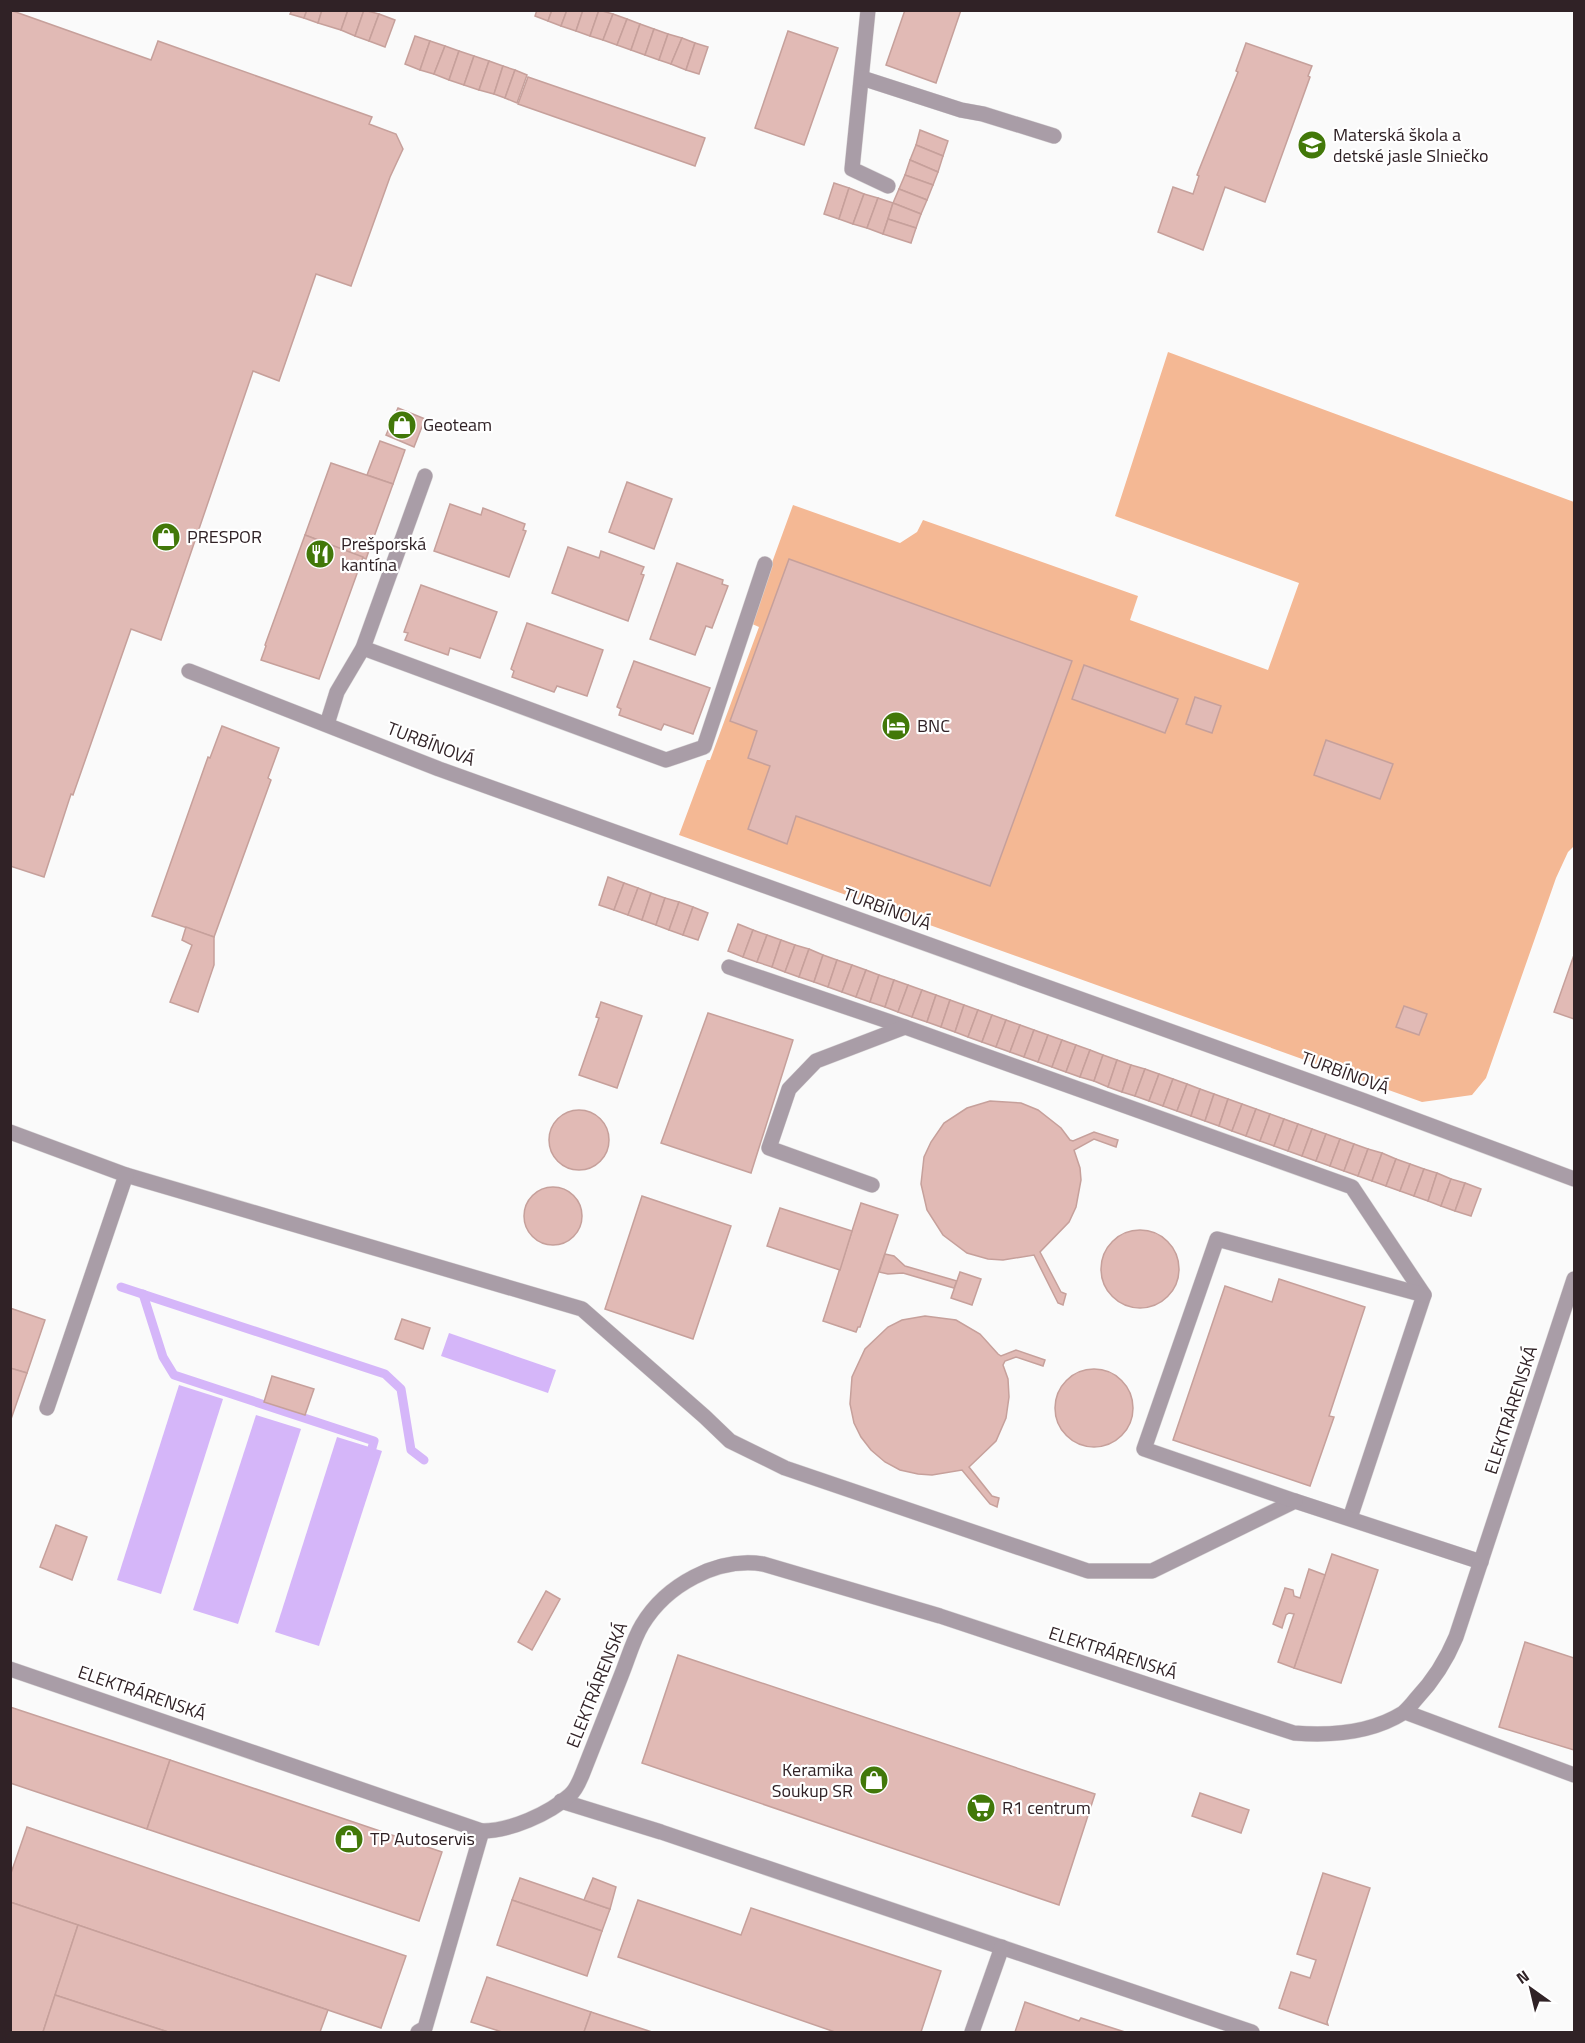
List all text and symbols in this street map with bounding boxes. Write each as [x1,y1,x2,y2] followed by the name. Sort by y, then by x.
[1333,121,1489,169] place label: Materská škola a detské jasle Slniečko
[1296,129,1328,161] school or university icon: Materská škola a detské jasle Slniečko
[386,409,418,441] shop icon: Geoteam
[423,411,492,438] place label: Geoteam
[150,521,182,553] shop icon: PRESPOR
[187,523,262,550] place label: PRESPOR
[341,530,426,578] place label: Prešporská kantína
[304,538,336,570] restaurant icon: Prešporská kantína
[880,710,912,742] hotel icon: BNC
[917,712,950,739] place label: BNC
[383,714,479,773] street label: TURBÍNOVÁ
[839,880,935,937] street label: TURBÍNOVÁ
[1297,1044,1393,1101] street label: TURBÍNOVÁ
[1477,1342,1544,1478] street label: ELEKTRÁRENSKÁ
[559,1617,634,1752] street label: ELEKTRÁRENSKÁ
[1045,1619,1181,1686] street label: ELEKTRÁRENSKÁ
[74,1658,210,1727] street label: ELEKTRÁRENSKÁ
[772,1756,853,1804] place label: Keramika Soukup SR
[858,1764,890,1796] shop icon: Keramika Soukup SR
[965,1792,997,1824] supermarket icon: R1 centrum
[1002,1794,1091,1821] place label: R1 centrum
[333,1823,365,1855] shop icon: TP Autoservis
[370,1825,475,1852] place label: TP Autoservis
[1501,1959,1561,2019] north arrow
[1511,1964,1534,1990] text: N

